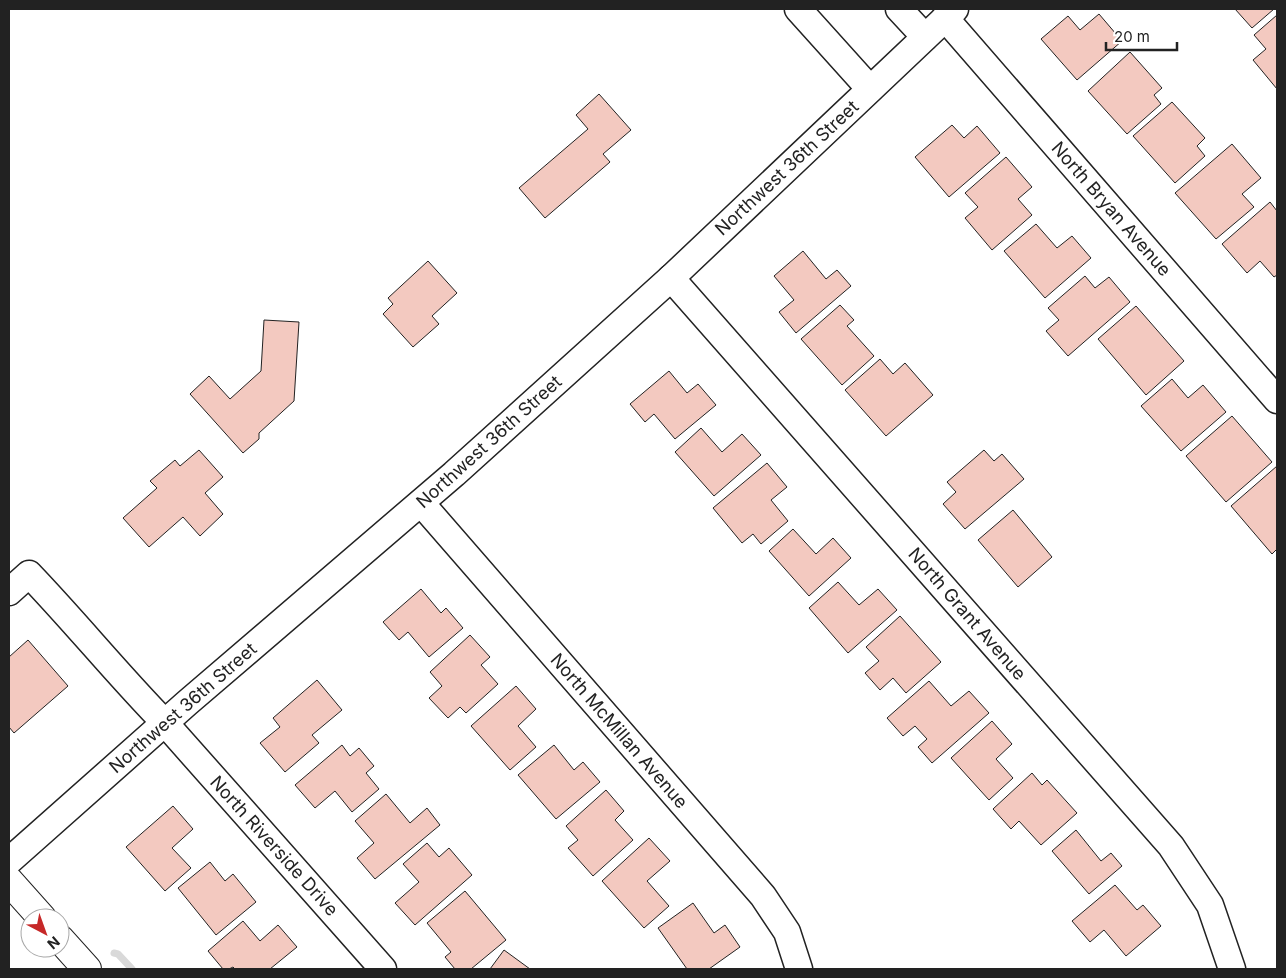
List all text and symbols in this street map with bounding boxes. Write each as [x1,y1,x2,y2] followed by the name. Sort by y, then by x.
[1106,20,1177,52] scale bar
[1114,27,1150,46] text: 20 m
[711,96,863,239] street label: Northwest 36th Street
[1047,137,1175,280] street label: North Bryan Avenue
[412,371,566,512] street label: Northwest 36th Street
[904,543,1030,684] street label: North Grant Avenue
[105,638,261,777] street label: Northwest 36th Street
[547,649,692,812] street label: North McMillan Avenue
[206,771,343,920] street label: North Riverside Drive
[20,908,70,958] north arrow
[44,933,63,953] text: N

